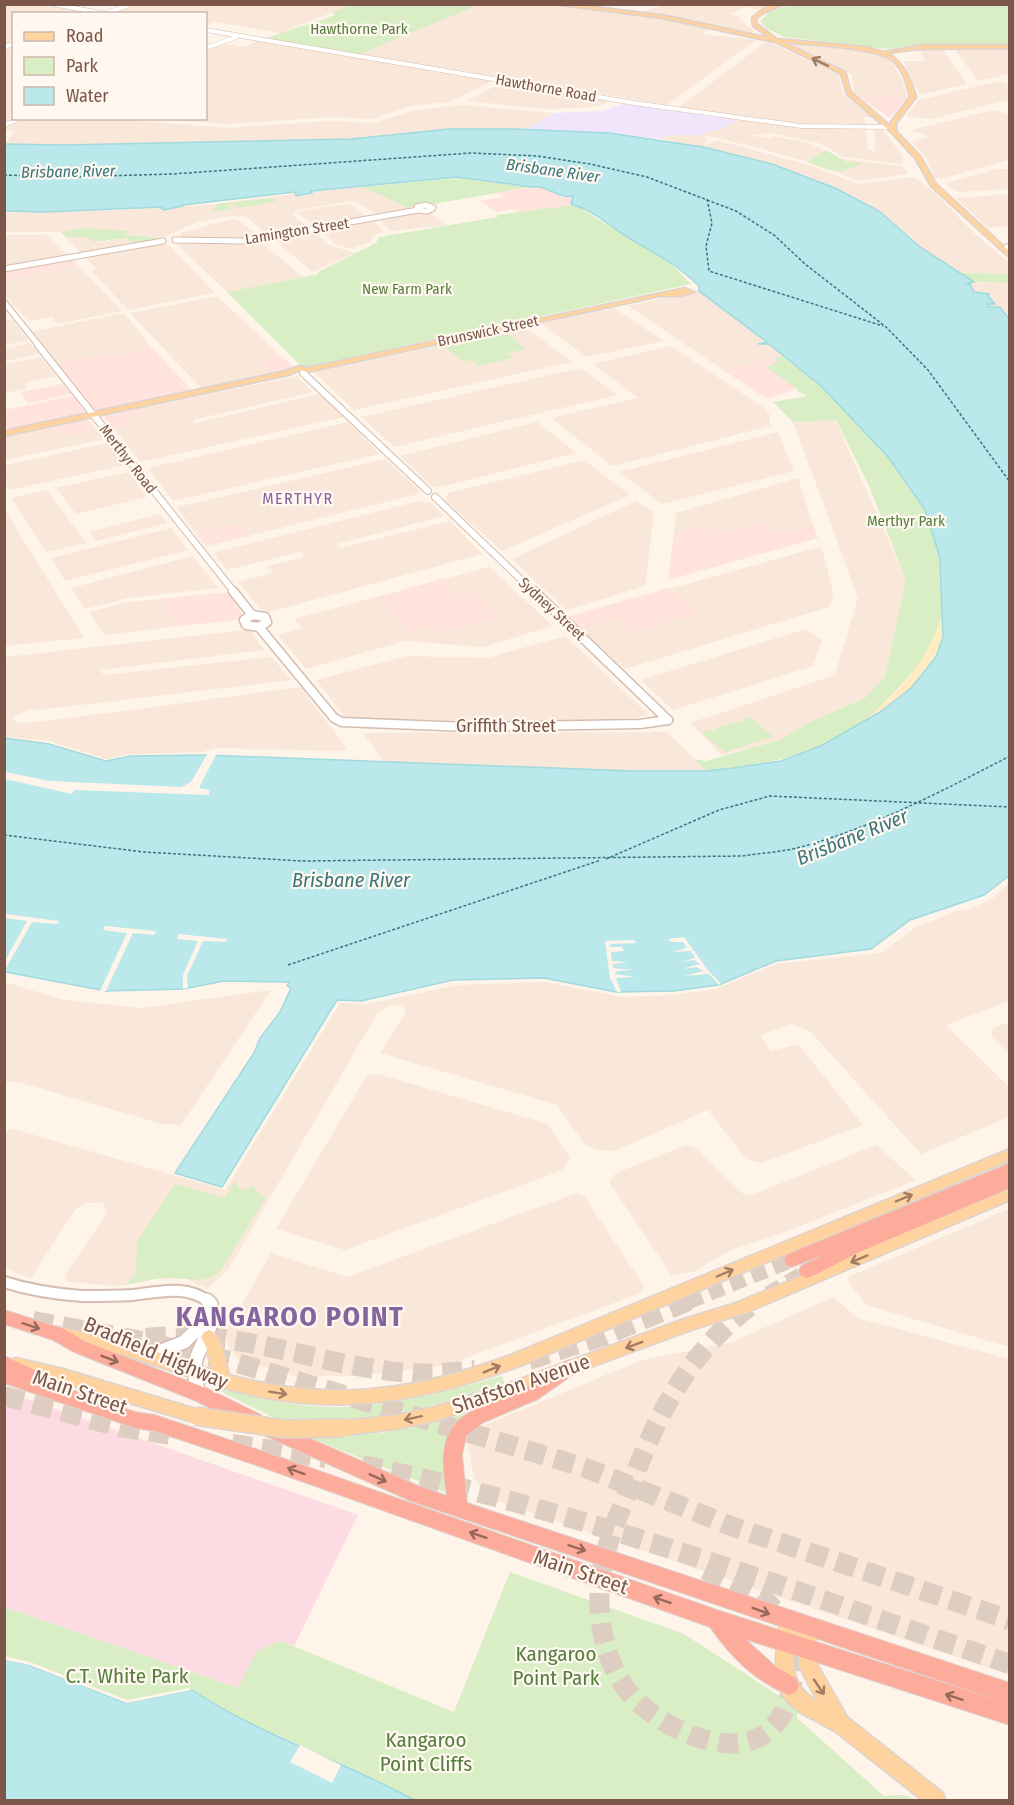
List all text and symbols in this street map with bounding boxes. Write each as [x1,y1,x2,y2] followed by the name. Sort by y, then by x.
[12,12,207,120] legend
[310,20,408,38] park label: Hawthorne Park
[66,25,103,47] text: Road
[66,55,99,77] text: Park
[811,56,829,67] one-way arrow
[494,70,598,106] street label: Hawthorne Road
[66,85,109,107] text: Water
[505,155,601,187] water label: Brisbane River
[21,161,116,182] water label: Brisbane River
[244,214,350,248] street label: Lamington Street
[362,280,452,298] park label: New Farm Park
[436,311,540,351] street label: Brunswick Street
[95,421,161,497] street label: Merthyr Road
[262,489,334,508] district label: MERTHYR
[867,512,945,530] park label: Merthyr Park
[515,574,589,644] street label: Sydney Street
[456,715,556,737] street label: Griffith Street
[793,803,912,870] water label: Brisbane River
[292,868,411,892] water label: Brisbane River
[895,1192,913,1203] one-way arrow
[851,1254,869,1265] one-way arrow
[715,1267,733,1278] one-way arrow
[176,1300,404,1333] district label: KANGAROO POINT
[80,1311,233,1395] street label: Bradfield Highway
[21,1321,40,1332] one-way arrow
[625,1340,644,1351] one-way arrow
[449,1348,593,1420] street label: Shafston Avenue
[101,1354,119,1365] one-way arrow
[482,1363,501,1374] one-way arrow
[29,1364,131,1420] street label: Main Street
[268,1388,288,1399] one-way arrow
[404,1413,424,1424] one-way arrow
[287,1464,306,1475] one-way arrow
[369,1473,387,1484] one-way arrow
[469,1529,488,1540] one-way arrow
[567,1543,586,1554] one-way arrow
[530,1544,632,1600] street label: Main Street
[653,1594,672,1605] one-way arrow
[752,1606,770,1617] one-way arrow
[513,1641,600,1691] park label: Kangaroo Point Park
[66,1663,189,1689] park label: C.T. White Park
[813,1679,825,1695] one-way arrow
[945,1691,964,1702] one-way arrow
[380,1727,472,1777] park label: Kangaroo Point Cliffs

